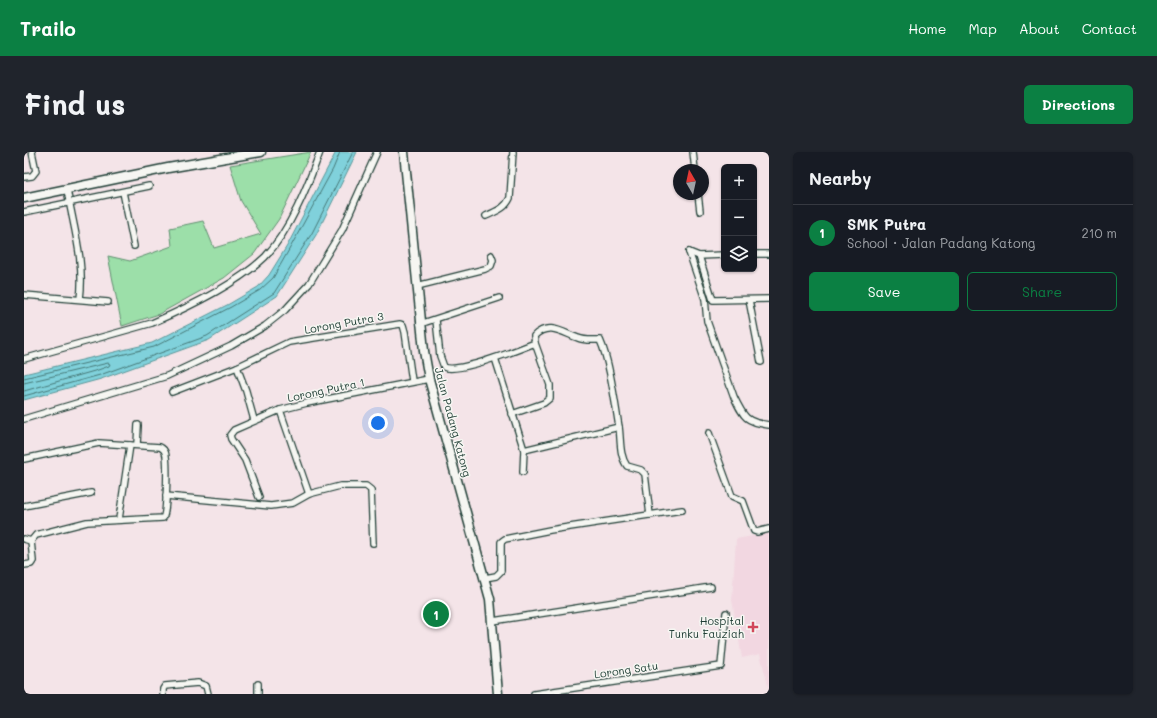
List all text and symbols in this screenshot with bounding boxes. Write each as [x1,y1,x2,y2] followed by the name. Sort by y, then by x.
[20,16,76,41] text: Trailo
[908,19,946,38] text: Home
[968,19,997,38] text: Map
[1019,19,1060,38] text: About
[1082,19,1137,38] text: Contact
[1024,85,1133,124] button: Directions
[24,86,125,122] text: Find us
[673,164,709,200] north arrow
[721,164,757,272] map controls
[721,164,757,200] button: +
[809,167,871,189] text: Nearby
[721,200,757,236] button: −
[847,214,926,234] text: SMK Putra
[819,224,825,241] text: 1
[1081,224,1117,241] text: 210 m
[847,234,1035,251] text: School · Jalan Padang Katong
[721,236,757,272] button: layers
[809,272,959,311] button: Save
[967,272,1117,311] button: Share
[303,308,385,337] street label: Lorong Putra 3
[432,365,475,478] street label: Jalan Padang Katong
[286,374,366,405] street label: Lorong Putra 1
[368,413,388,433] your location
[423,599,449,629] pin: 1
[669,613,744,641] place label: Hospital Tunku Fauziah
[747,621,759,633] marker: Hospital Tunku Fauziah
[593,658,659,681] street label: Lorong Satu

